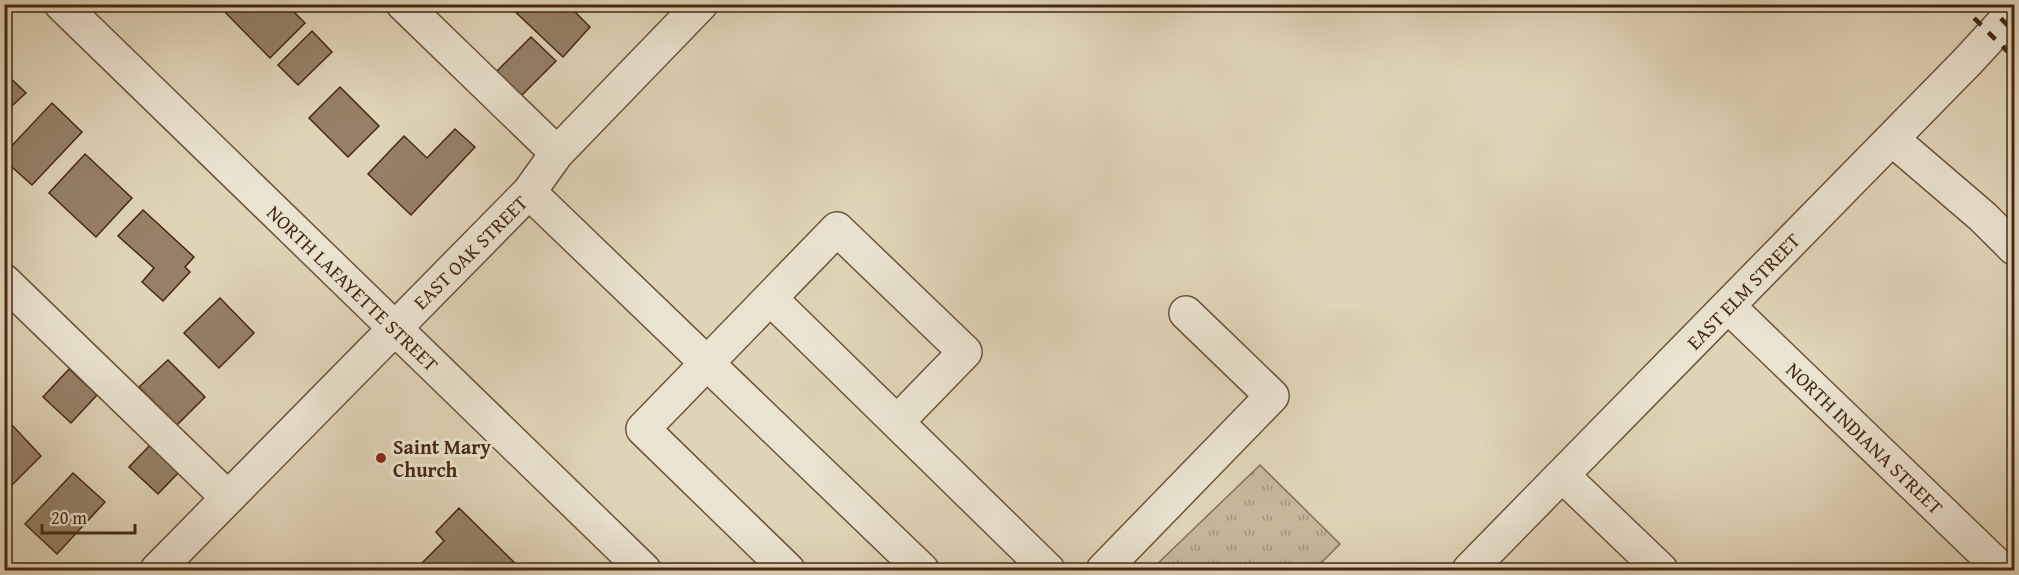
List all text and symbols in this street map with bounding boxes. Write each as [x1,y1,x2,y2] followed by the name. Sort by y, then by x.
[406,188,534,316] street label: EAST OAK STREET
[261,198,445,378] street label: NORTH LAFAYETTE STREET
[1680,226,1806,356] street label: EAST ELM STREET
[1780,355,1950,521] street label: NORTH INDIANA STREET
[393,432,491,484] place label: Saint Mary Church
[374,451,388,465] marker: Saint Mary Church
[42,497,135,535] scale bar
[51,504,87,531] text: 20 m

